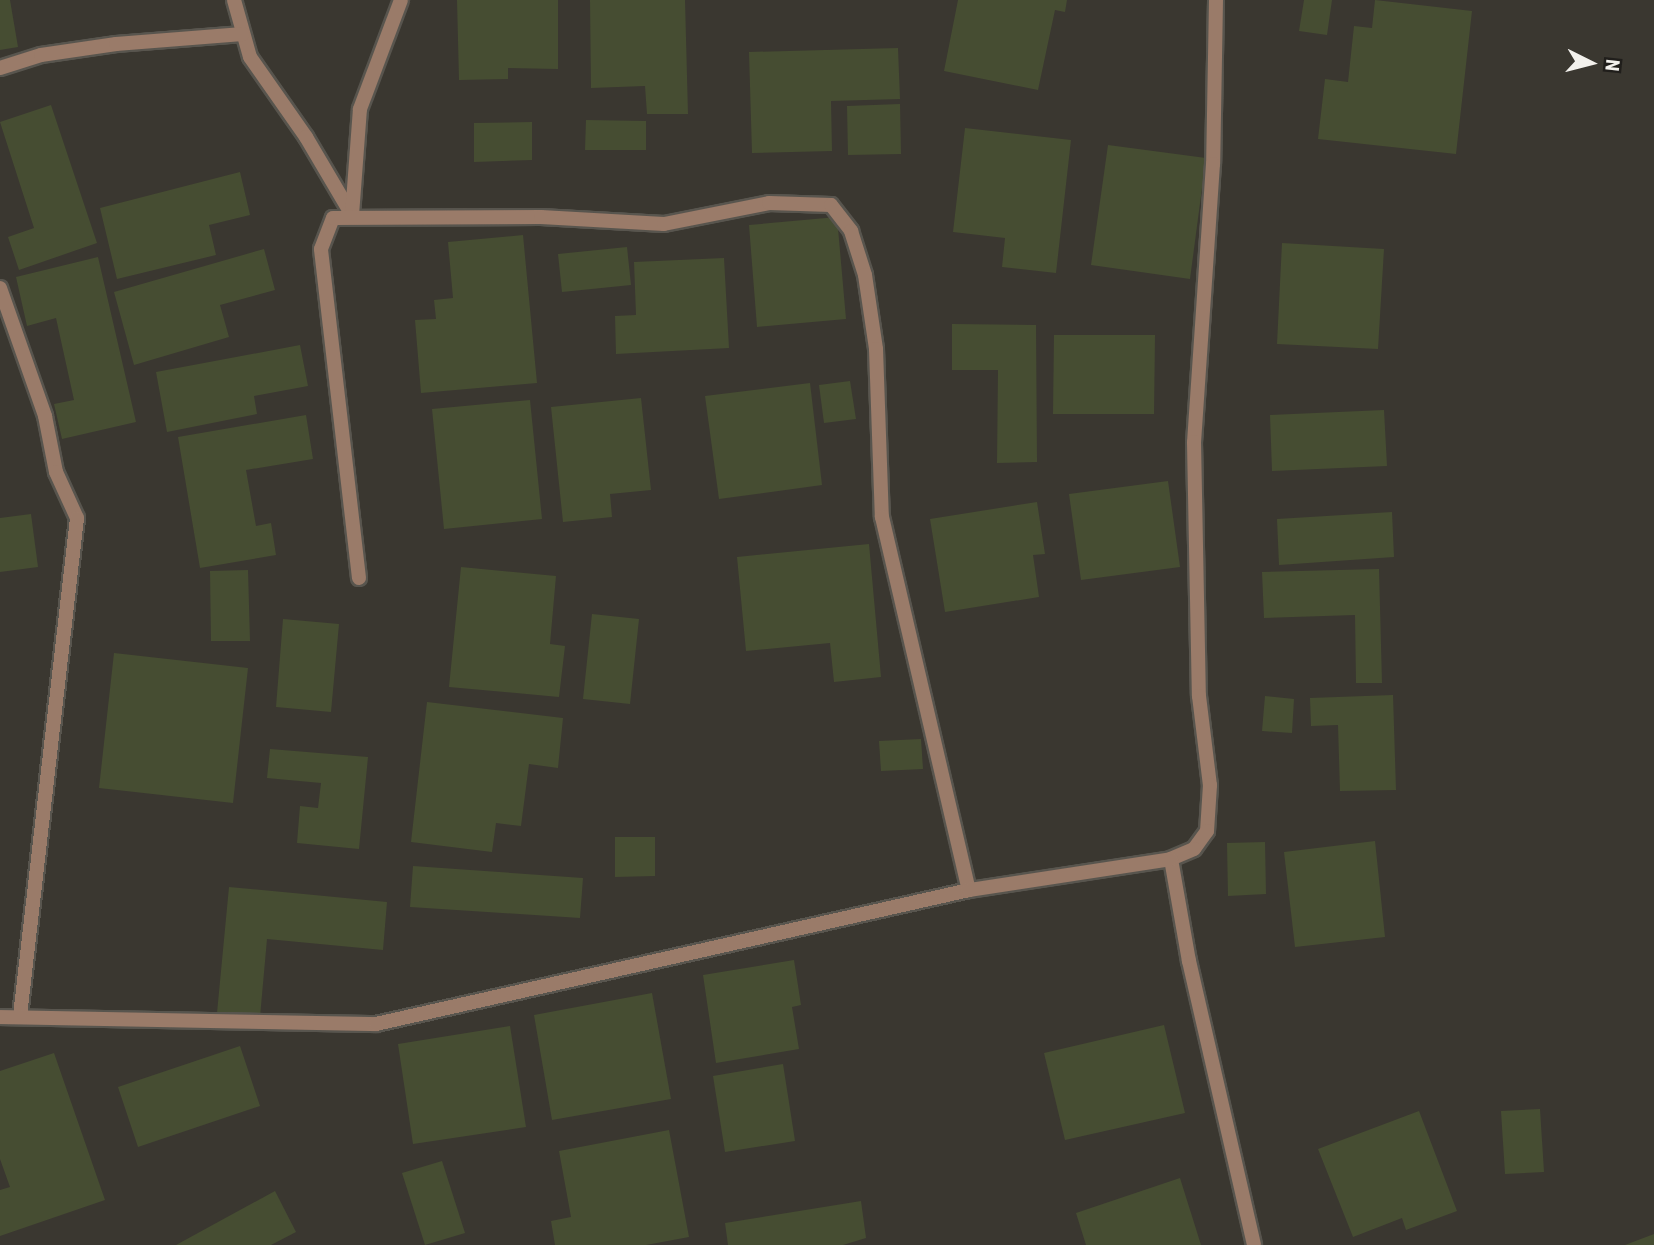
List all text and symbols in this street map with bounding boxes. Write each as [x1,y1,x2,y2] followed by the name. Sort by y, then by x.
[1556,28,1626,98] north arrow
[1600,58,1624,72] text: N

